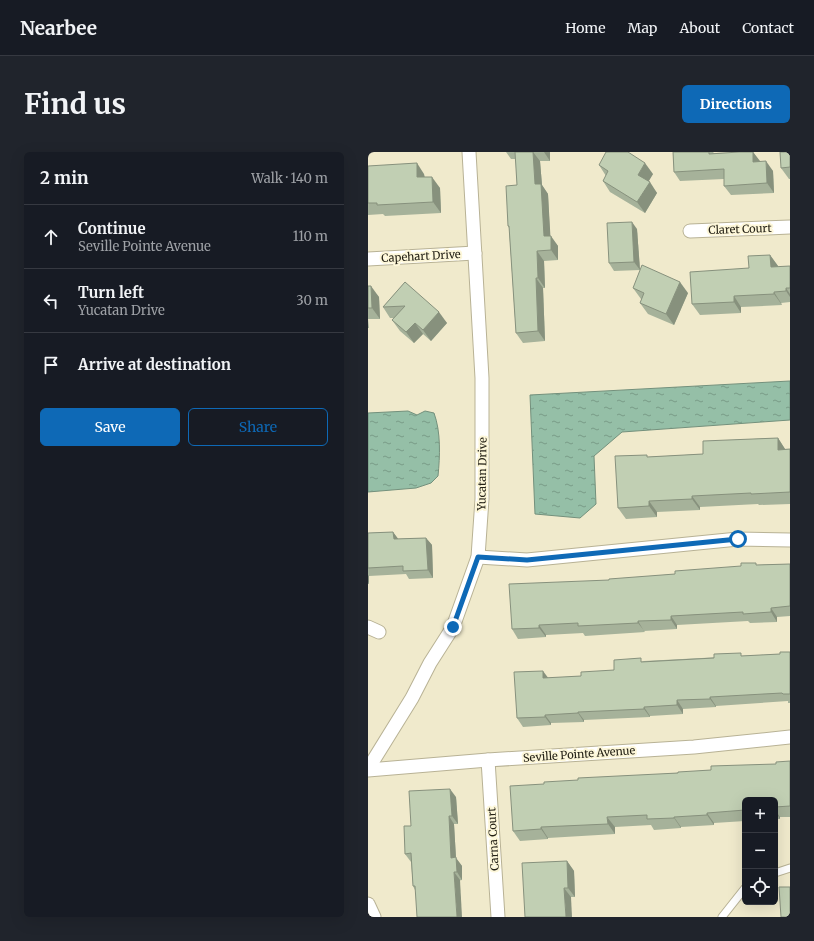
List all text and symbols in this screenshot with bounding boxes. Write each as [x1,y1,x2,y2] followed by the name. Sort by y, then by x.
[20,16,97,40] text: Nearbee
[565,19,606,37] text: Home
[628,19,657,37] text: Map
[679,19,720,37] text: About
[742,19,794,37] text: Contact
[682,85,790,123] button: Directions
[24,86,126,122] text: Find us
[40,167,88,189] text: 2 min
[251,170,328,187] text: Walk · 140 m
[78,219,146,238] text: Continue
[708,221,773,237] street label: Claret Court
[40,226,62,248] icon: ahead
[293,228,328,245] text: 110 m
[78,238,211,255] text: Seville Pointe Avenue
[381,247,461,265] street label: Capehart Drive
[78,283,144,302] text: Turn left
[40,290,62,312] icon: left
[296,292,328,309] text: 30 m
[78,302,165,319] text: Yucatan Drive
[40,354,62,376] icon: arrive
[78,355,231,374] text: Arrive at destination
[40,408,180,446] button: Save
[188,408,328,446] button: Share
[474,437,490,512] street label: Yucatan Drive
[729,530,747,548] route start
[444,618,462,636] route end
[522,743,636,765] street label: Seville Pointe Avenue
[742,797,778,905] map controls
[742,797,778,833] button: +
[484,806,502,871] street label: Carna Court
[742,833,778,869] button: −
[742,869,778,905] button: locate

